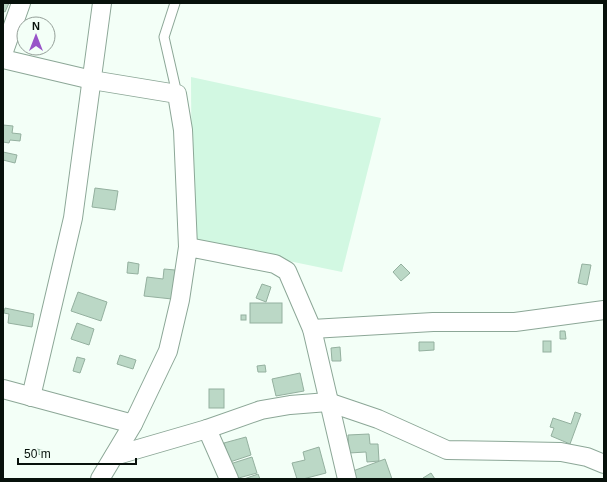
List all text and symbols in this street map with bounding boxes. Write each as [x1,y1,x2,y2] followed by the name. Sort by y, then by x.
[16,16,56,56] north arrow
[32,20,40,32] text: N
[18,440,136,466] scale bar
[24,447,51,461] text: 50 m

